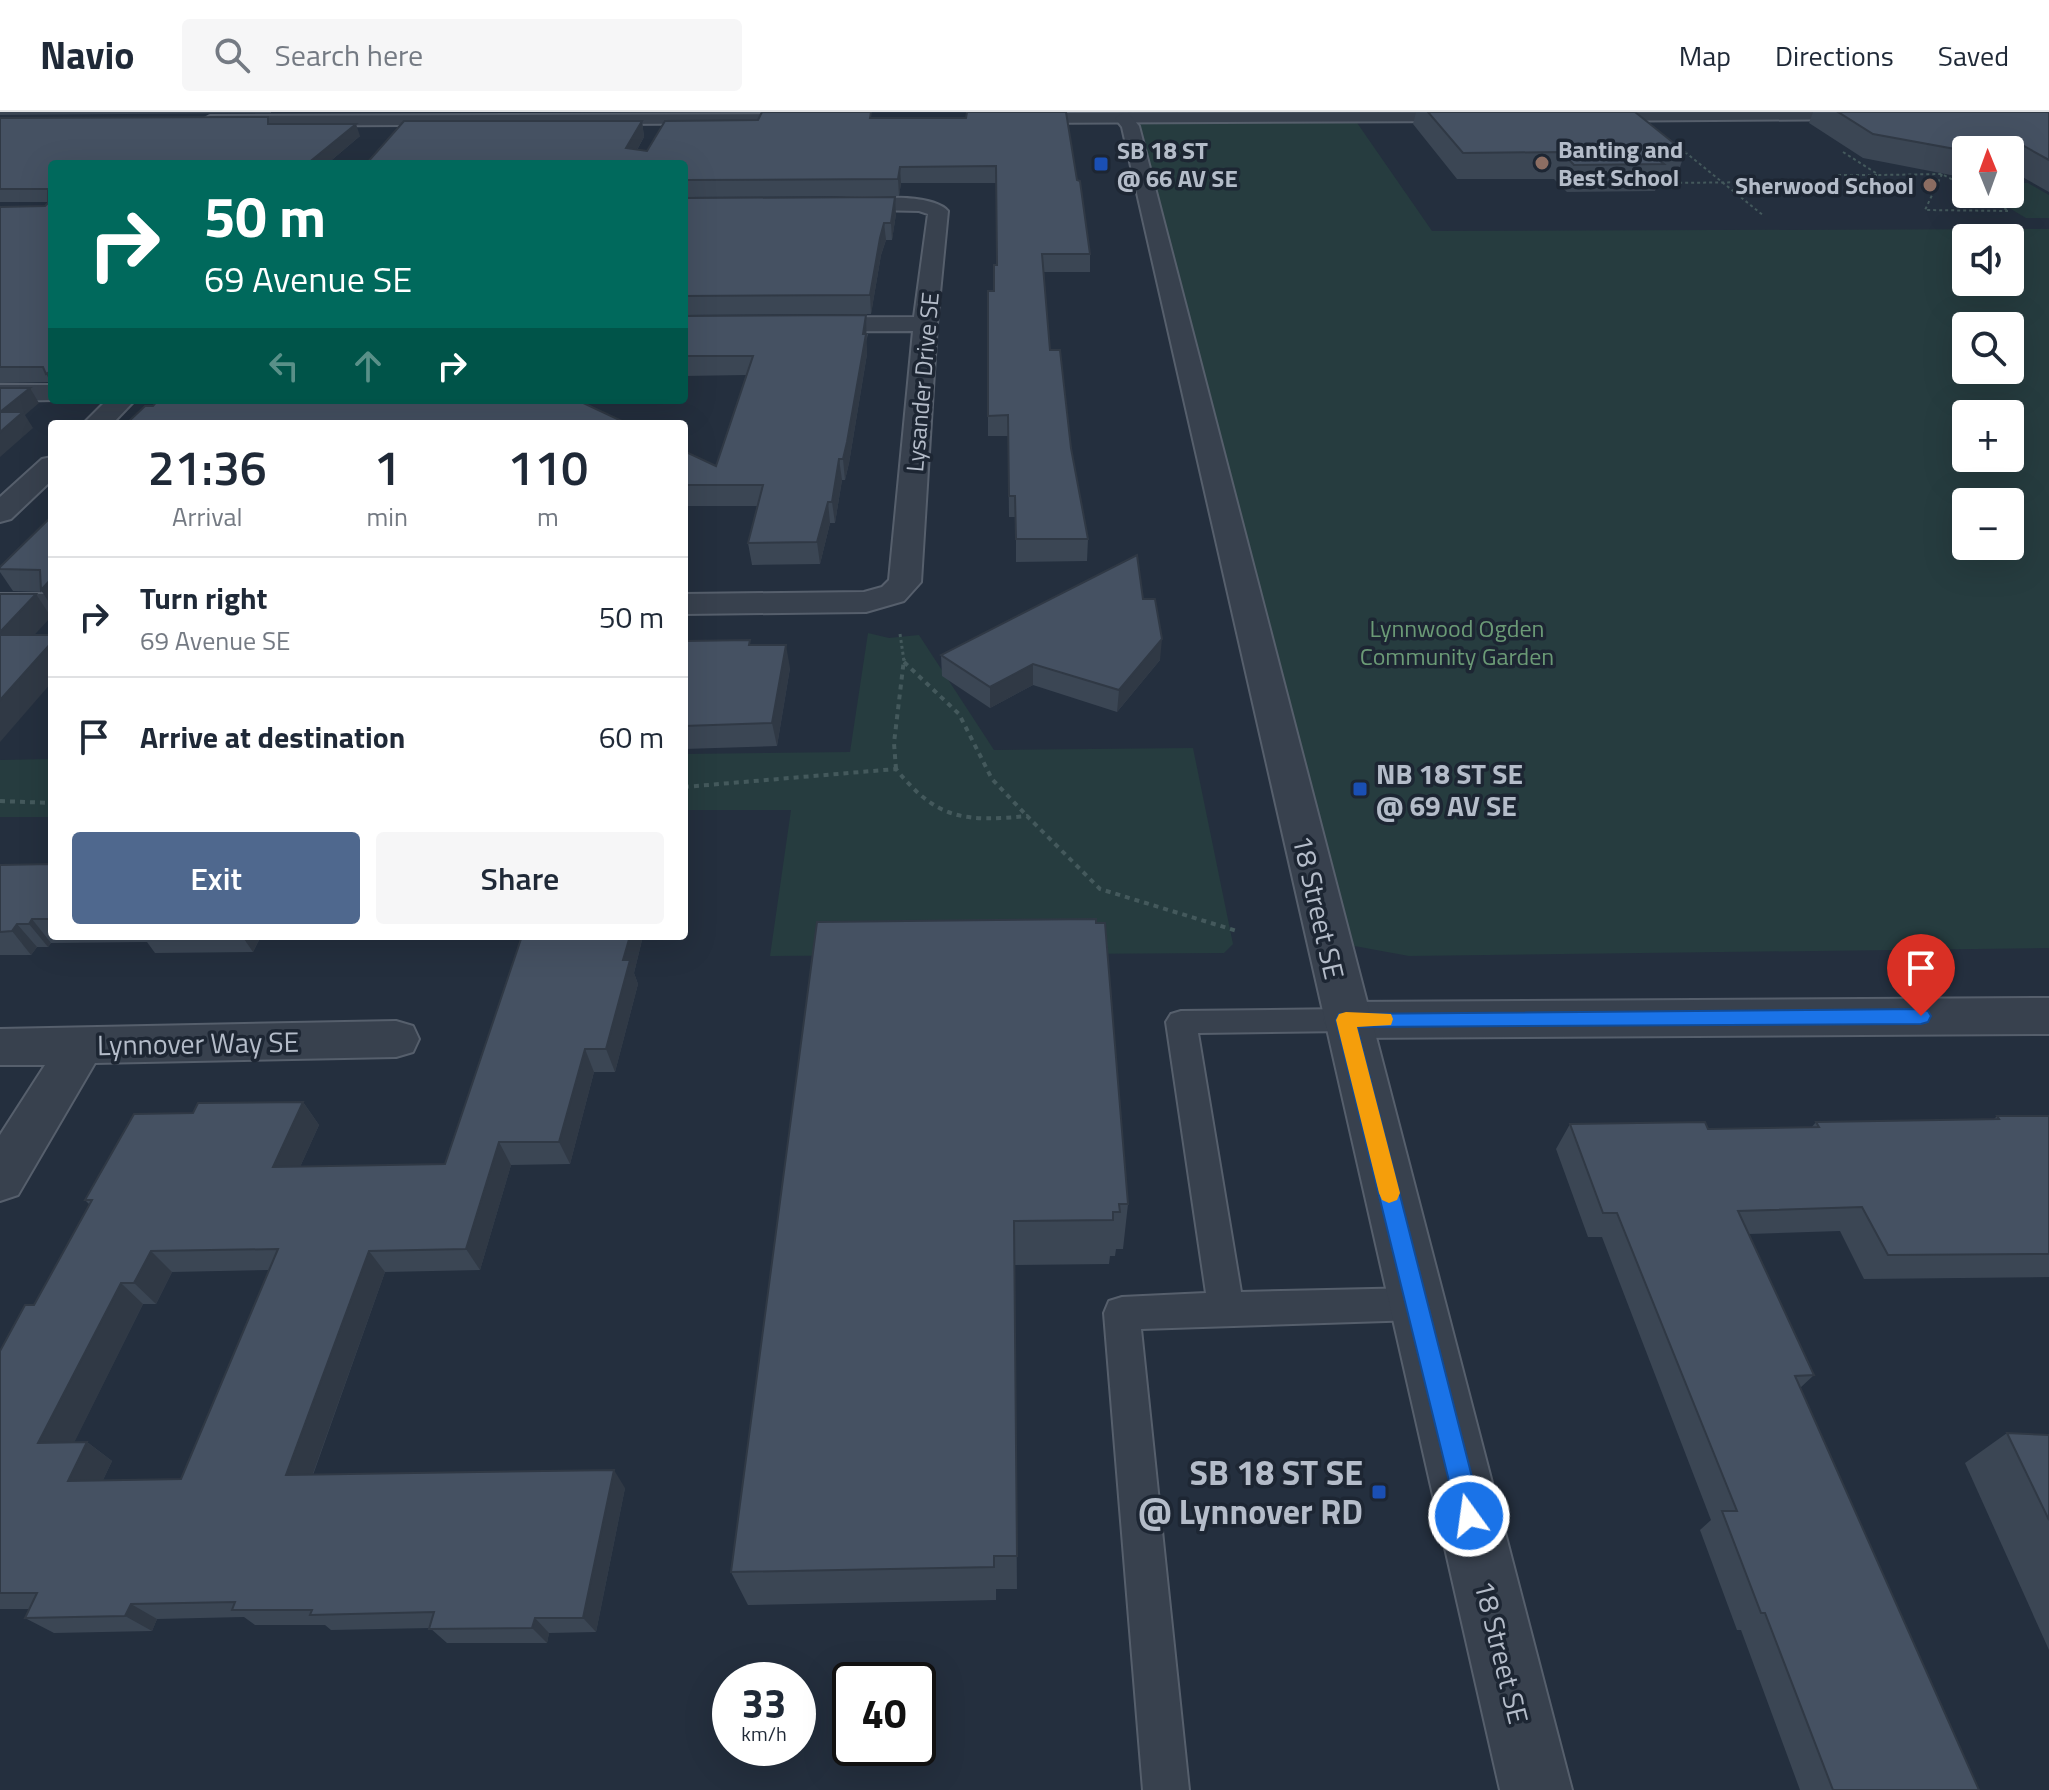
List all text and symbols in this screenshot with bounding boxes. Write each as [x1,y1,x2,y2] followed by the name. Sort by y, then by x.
[182,19,742,91] search box
[40,26,134,84] text: Navio
[274,32,423,78] text: Search here
[210,33,254,77] icon: search
[1679,34,1731,77] text: Map
[1775,34,1894,77] text: Directions
[1938,34,2009,77] text: Saved
[1558,131,1683,195] place label: Banting and Best School
[1117,132,1238,196] place label: SB 18 ST @ 66 AV SE
[1952,136,2024,208] north arrow
[1952,136,2024,560] map controls
[1533,154,1551,172] marker: Banting and Best School
[1092,155,1110,173] marker: SB 18 ST @ 66 AV SE
[1735,167,1914,203] place label: Sherwood School
[204,174,326,259] text: 50 m
[1921,176,1939,194] marker: Sherwood School
[72,192,176,296] icon: right
[1952,224,2024,296] button: sound
[204,251,412,306] text: 69 Avenue SE
[896,291,948,473] street label: Lysander Drive SE
[1952,312,2024,384] button: search
[262,344,306,388] icon: left
[346,344,390,388] icon: ahead
[430,344,474,388] icon: right
[1952,400,2024,472] button: +
[148,431,267,504] text: 21:36
[374,431,401,504] text: 1
[508,431,588,504] text: 110
[1952,488,2024,560] button: −
[172,497,242,536] text: Arrival
[366,497,408,536] text: min
[537,497,559,536] text: m
[140,575,268,621] text: Turn right
[599,594,664,640] text: 50 m
[72,595,116,639] icon: right
[1360,610,1554,674] park label: Lynnwood Ogden Community Garden
[140,621,290,660] text: 69 Avenue SE
[140,714,405,760] text: Arrive at destination
[599,714,664,760] text: 60 m
[72,715,116,759] icon: arrive
[1376,752,1523,827] place label: NB 18 ST SE @ 69 AV SE
[1351,780,1369,798] marker: NB 18 ST SE @ 69 AV SE
[1282,831,1356,983] street label: 18 Street SE
[72,832,360,924] button: Exit
[376,832,664,924] button: Share
[1887,934,1955,1016] pin
[1899,946,1943,990] icon: arrive
[97,1020,299,1066] street label: Lynnover Way SE
[1138,1446,1363,1537] place label: SB 18 ST SE @ Lynnover RD
[1427,1474,1511,1558] position arrow
[1370,1483,1388,1501] marker: SB 18 ST SE @ Lynnover RD
[1463,1576,1541,1728] street label: 18 Street SE
[832,1662,936,1766] speed limit sign: 40
[742,1673,786,1734] text: 33
[741,1718,787,1749] text: km/h

